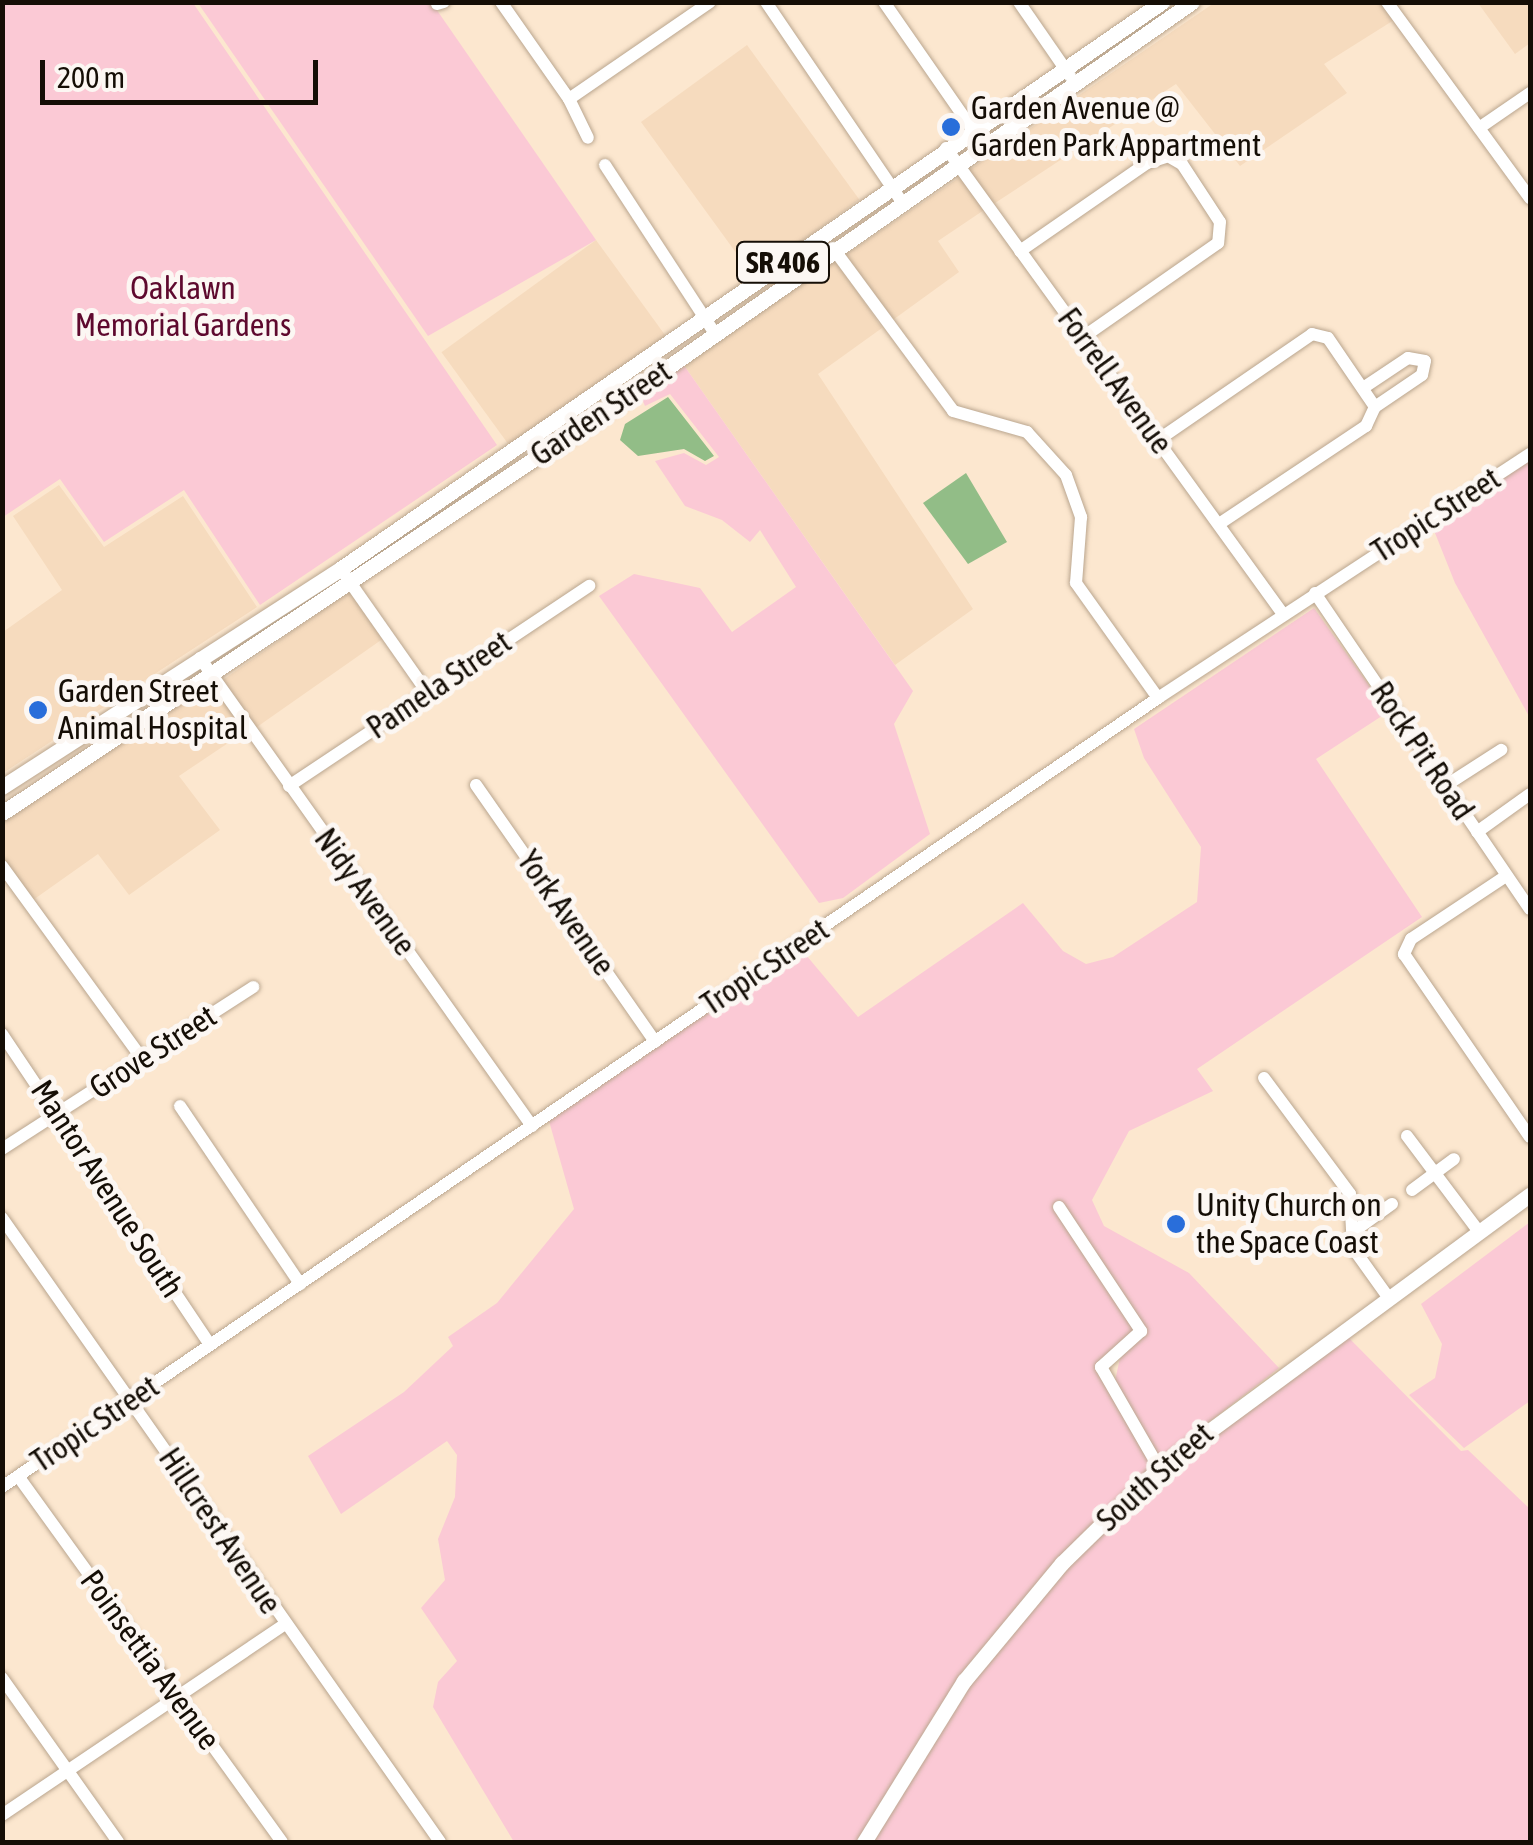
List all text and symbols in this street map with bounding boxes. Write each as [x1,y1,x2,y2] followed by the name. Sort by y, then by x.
[45,40,322,102] scale bar
[57,60,125,94] text: 200 m
[971,90,1261,165] place label: Garden Avenue @ Garden Park Appartment
[940,116,962,138] marker: Garden Avenue @ Garden Park Appartment
[736,237,830,287] road number: SR 406
[75,270,291,345] park label: Oaklawn Memorial Gardens
[1049,301,1181,461] street label: Forrell Avenue
[523,352,679,474] street label: Garden Street
[1365,459,1507,571] street label: Tropic Street
[360,623,518,747] street label: Pamela Street
[58,673,247,748] place label: Garden Street Animal Hospital
[1362,675,1482,827] street label: Rock Pit Road
[27,699,49,721] marker: Garden Street Animal Hospital
[306,821,424,963] street label: Nidy Avenue
[509,843,623,983] street label: York Avenue
[694,910,836,1024] street label: Tropic Street
[83,997,223,1107] street label: Grove Street
[22,1073,192,1305] street label: Mantor Avenue South
[1196,1187,1382,1262] place label: Unity Church on the Space Coast
[1165,1213,1187,1235] marker: Unity Church on the Space Coast
[24,1367,166,1481] street label: Tropic Street
[1089,1415,1221,1539] street label: South Street
[150,1441,290,1621] street label: Hillcrest Avenue
[72,1563,228,1757] street label: Poinsettia Avenue

